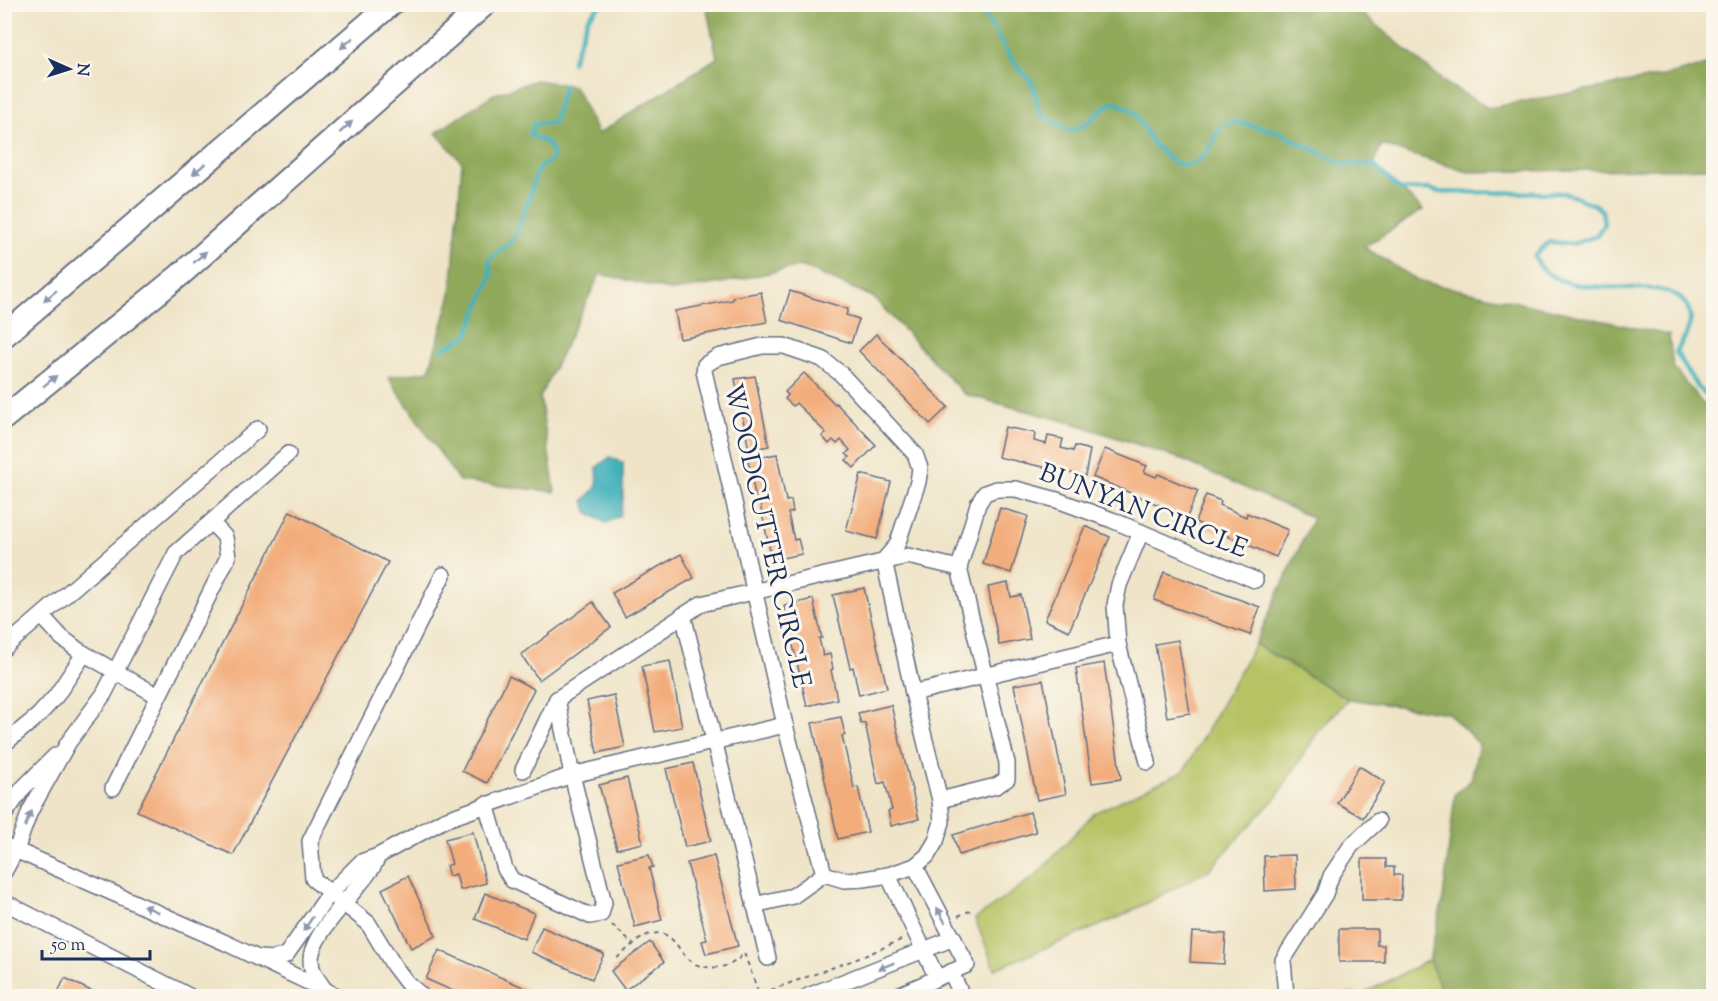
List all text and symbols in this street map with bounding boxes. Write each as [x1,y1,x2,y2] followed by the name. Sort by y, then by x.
[339,36,355,49] one-way arrow
[39,39,99,99] north arrow
[70,63,93,77] text: N
[338,120,353,134] one-way arrow
[191,163,207,176] one-way arrow
[192,251,207,264] one-way arrow
[43,289,58,302] one-way arrow
[42,375,58,388] one-way arrow
[713,380,819,692] street label: WOODCUTTER CIRCLE
[1034,455,1253,569] street label: BUNYAN CIRCLE
[23,810,33,828] one-way arrow
[142,905,159,914] one-way arrow
[936,906,946,923] one-way arrow
[303,916,314,932] one-way arrow
[42,923,150,961] scale bar
[50,933,86,959] text: 50 m
[877,962,895,971] one-way arrow

